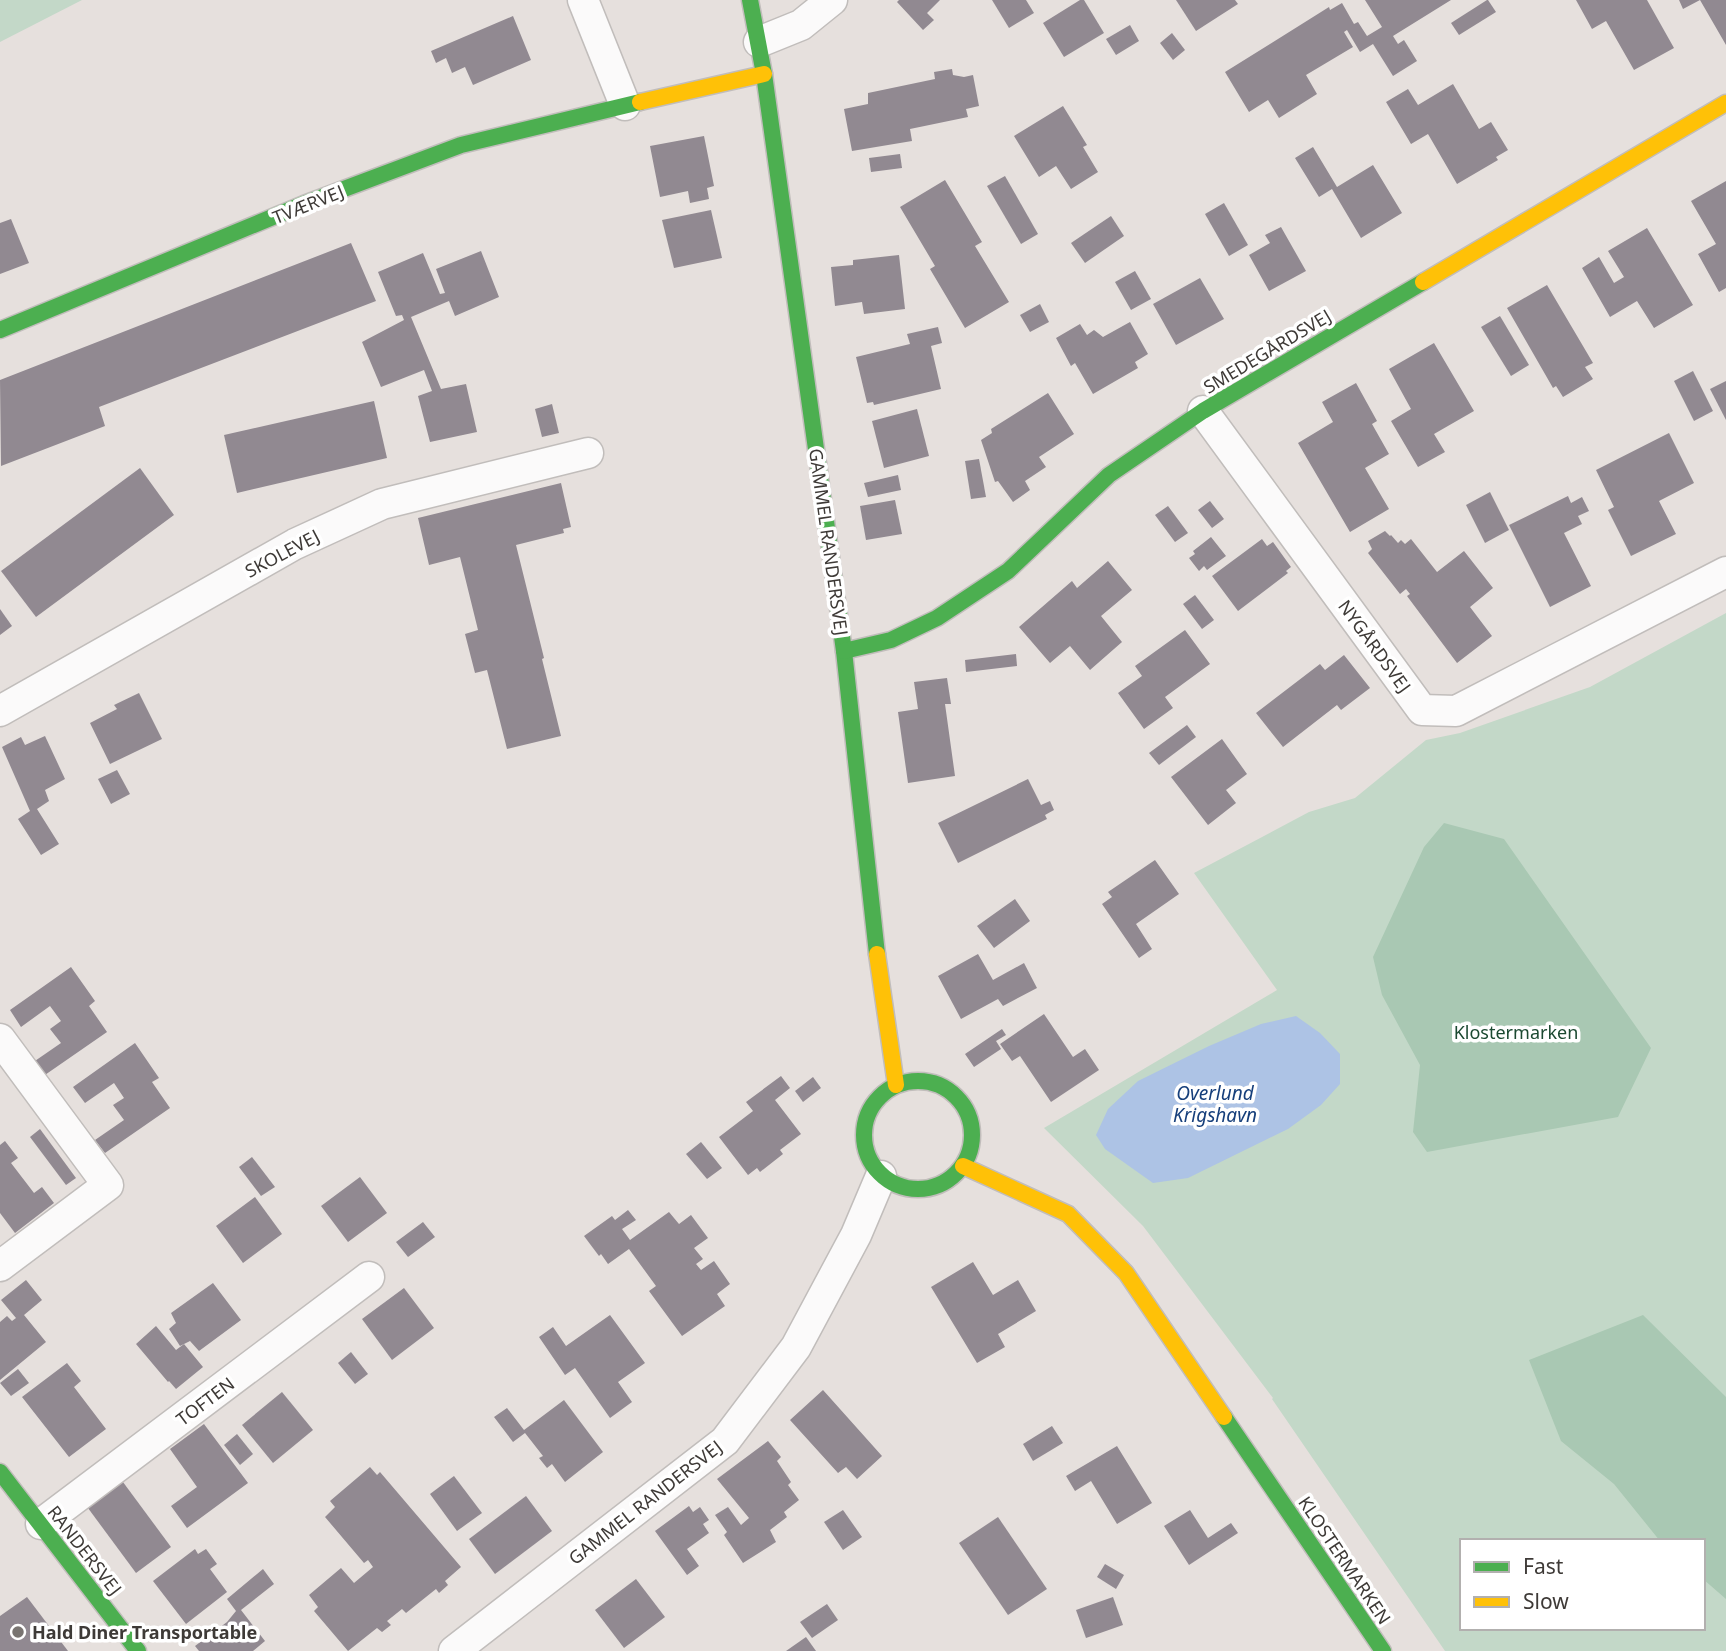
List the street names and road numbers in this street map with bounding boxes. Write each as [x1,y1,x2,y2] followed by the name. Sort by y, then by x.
[269,179,347,229] street label: TVÆRVEJ
[1199,303,1335,399] street label: SMEDEGÅRDSVEJ
[804,447,854,637] street label: GAMMEL RANDERSVEJ
[241,523,323,583] street label: SKOLEVEJ
[1333,595,1417,697] street label: NYGÅRDSVEJ
[171,1371,239,1431] street label: TOFTEN
[563,1434,727,1570] street label: GAMMEL RANDERSVEJ
[1293,1491,1397,1629] street label: KLOSTERMARKEN
[42,1500,128,1600] street label: RANDERSVEJ

